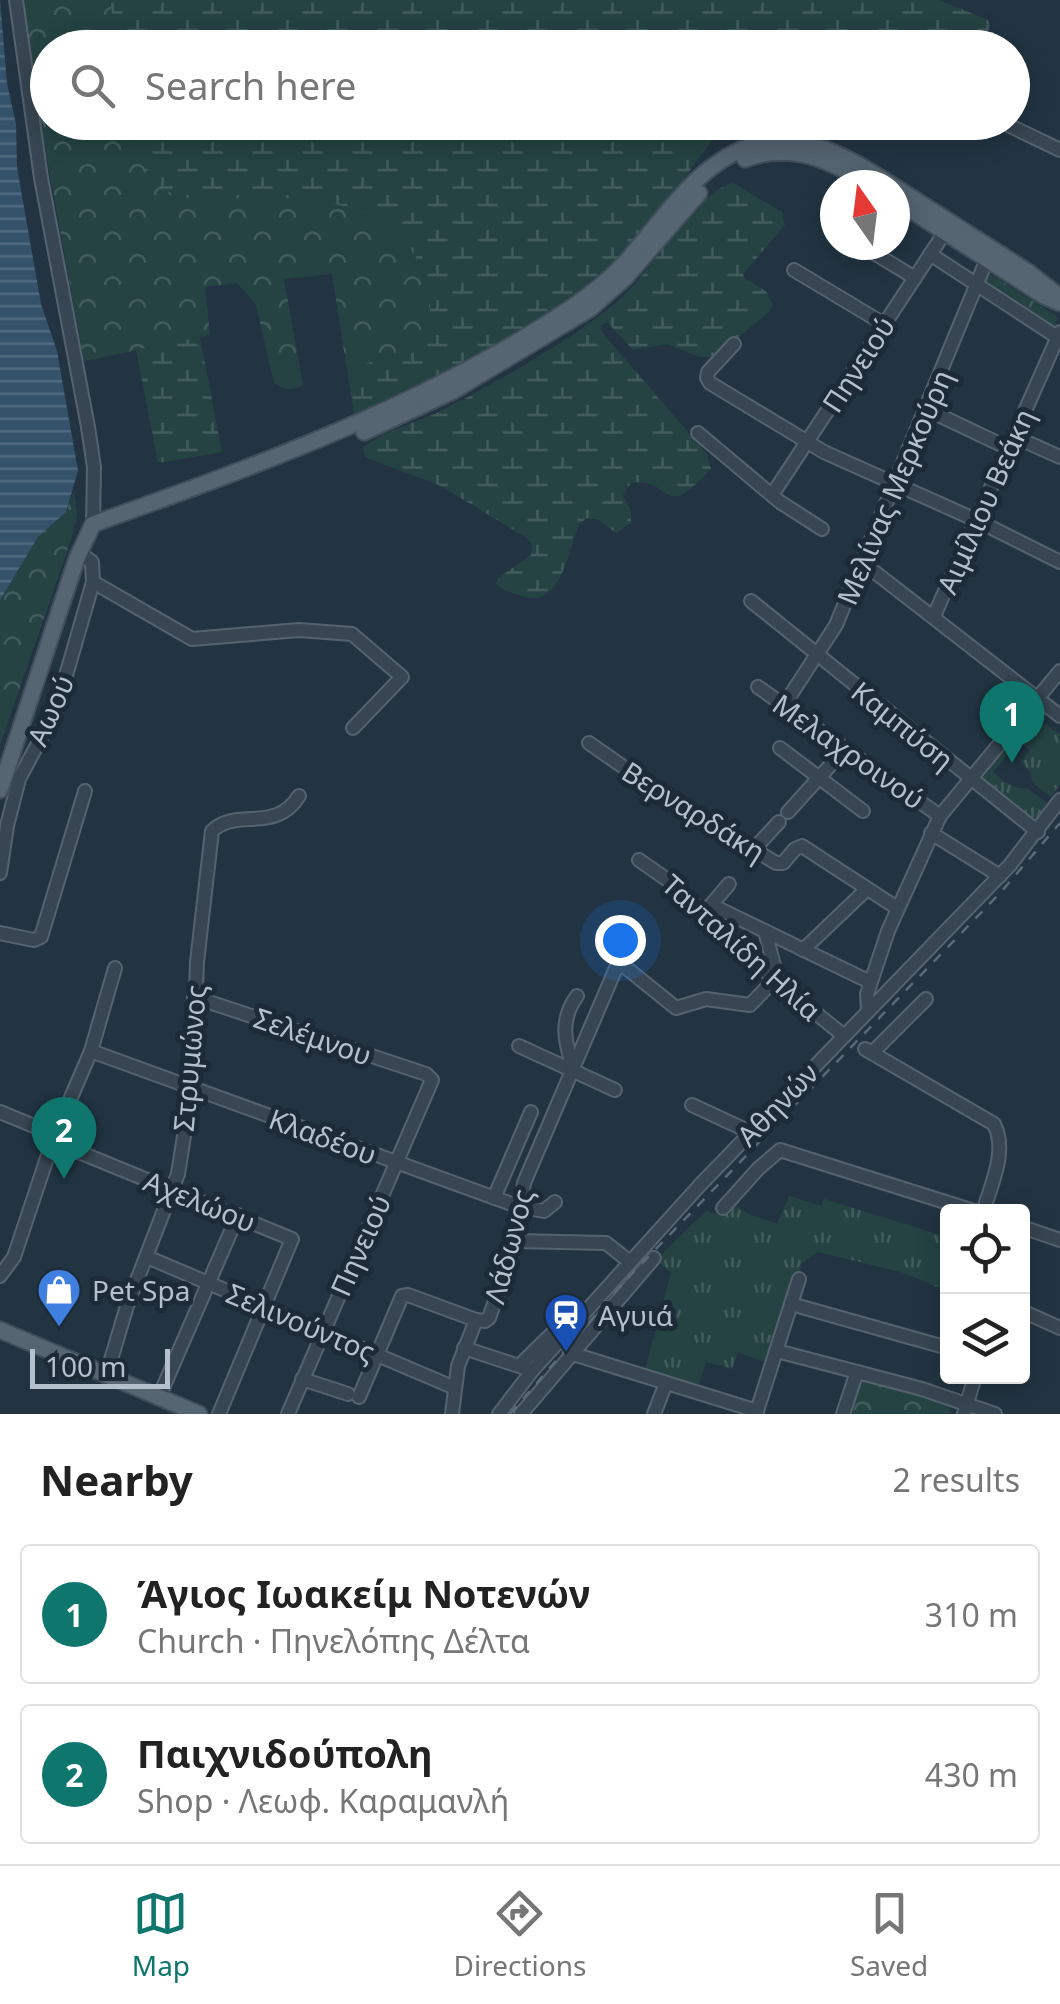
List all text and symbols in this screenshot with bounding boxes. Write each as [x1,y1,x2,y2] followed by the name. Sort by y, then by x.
[30,30,1030,140] search box
[65,58,120,113] icon: search
[145,59,356,111] text: Search here
[820,170,910,260] north arrow
[813,309,903,419] street label: Πηνειού
[827,364,961,610] street label: Μελίνας Μερκούρη
[927,402,1043,600] street label: Αιμίλιου Βεάκη
[18,668,82,752] street label: Αωού
[844,672,962,778] street label: Καμπύση
[980,680,1044,763] pin: 1
[766,685,932,817] street label: Μελαχροινού
[615,752,773,870] street label: Βερναρδάκη
[654,865,830,1029] street label: Τανταλίδη Ηλία
[595,915,646,966] your location
[164,983,214,1133] street label: Στρυμώνος
[249,998,377,1074] street label: Σελέμνου
[728,1054,826,1154] street label: Αθηνών
[32,1096,96,1179] pin: 2
[264,1099,382,1173] street label: Κλαδέου
[138,1161,262,1241] street label: Αχελώου
[474,1184,542,1308] street label: Λάδωνος
[321,1188,399,1302] street label: Πηνειού
[940,1204,1030,1384] map controls
[940,1204,1030,1294] button: locate
[36,1267,82,1328] shop icon: Pet Spa
[92,1271,190,1309] place label: Pet Spa
[221,1274,381,1370] street label: Σελινούντος
[543,1292,589,1353] station icon: Αγυιά
[940,1294,1030,1384] button: layers
[598,1296,673,1334] place label: Αγυιά
[30,1344,170,1388] scale bar
[45,1347,127,1385] text: 100 m
[40,1451,193,1508] text: Nearby
[893,1458,1020,1501] text: 2 results
[137,1567,590,1619] text: Άγιος Ιωακείμ Νοτενών
[65,1593,84,1636] text: 1
[925,1593,1018,1636] text: 310 m
[137,1619,530,1662] text: Church · Πηνελόπης Δέλτα
[137,1727,432,1779] text: Παιχνιδούπολη
[65,1753,84,1796] text: 2
[925,1753,1018,1796] text: 430 m
[137,1779,509,1822] text: Shop · Λεωφ. Καραμανλή
[132,1886,190,1984] tab: Map
[454,1886,586,1984] tab: Directions
[850,1886,928,1984] tab: Saved

